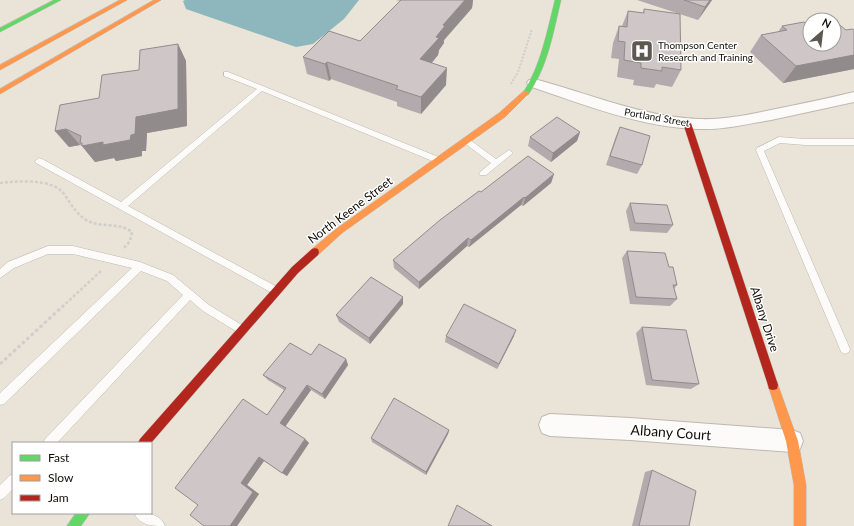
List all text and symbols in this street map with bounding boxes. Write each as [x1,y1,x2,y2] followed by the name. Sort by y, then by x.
[802,12,842,52] north arrow
[820,15,834,30] text: N
[629,38,655,64] hospital icon: Thompson Center Research and Training
[658,39,753,63] place label: Thompson Center Research and Training
[623,105,691,129] street label: Portland Street
[305,173,396,247] street label: North Keene Street
[747,284,783,354] street label: Albany Drive
[630,421,712,443] street label: Albany Court
[12,442,152,514] legend
[48,450,70,465] text: Fast
[48,470,74,485] text: Slow
[48,490,69,505] text: Jam

